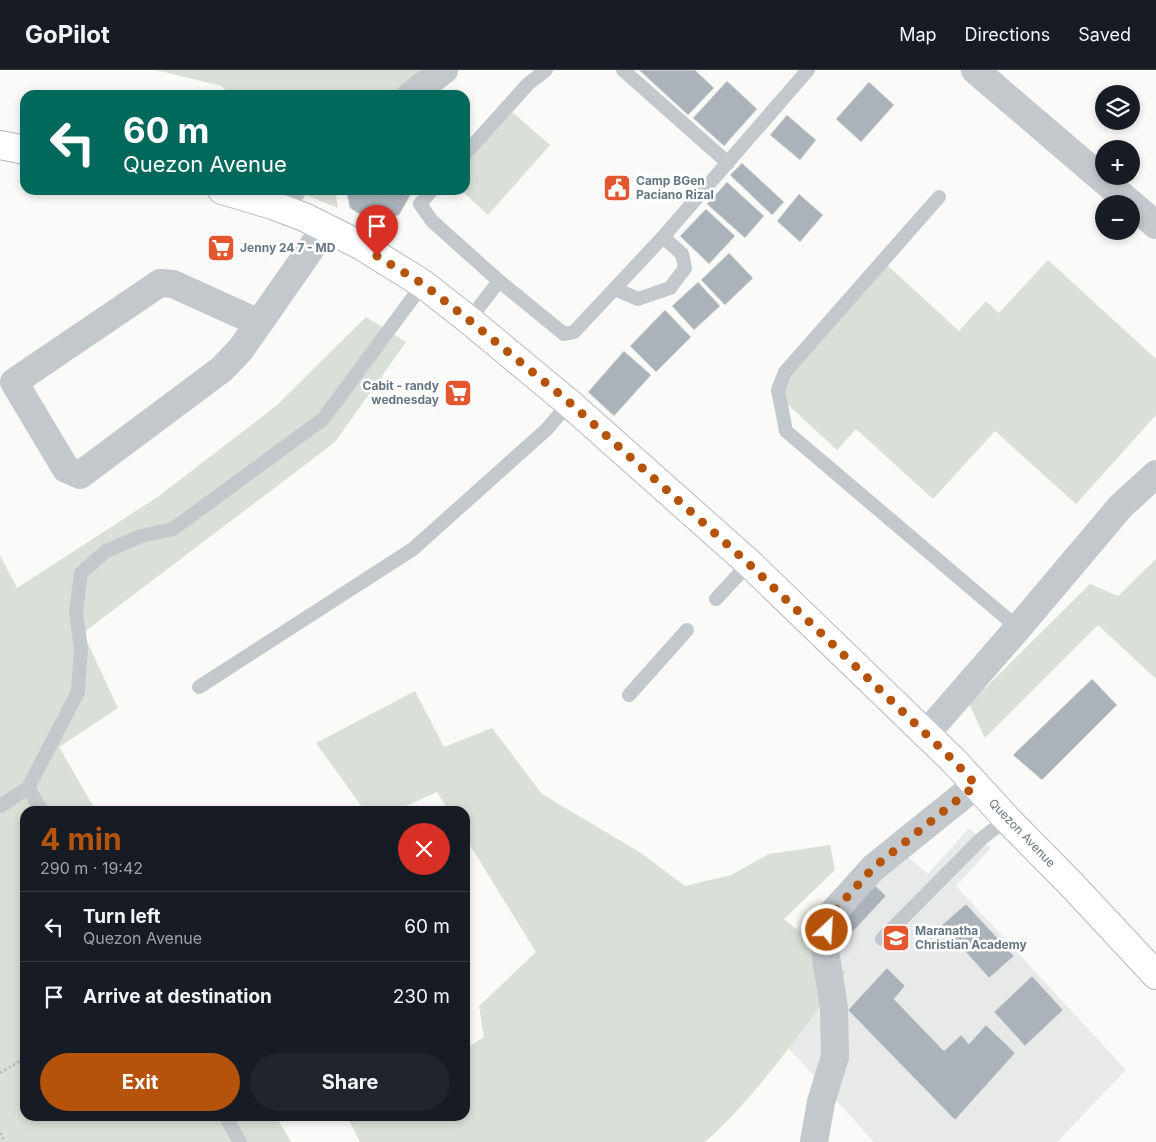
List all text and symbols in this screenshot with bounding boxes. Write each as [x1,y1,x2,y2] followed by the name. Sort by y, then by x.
[25,20,110,49] text: GoPilot
[899,24,937,45] text: Map
[965,24,1050,45] text: Directions
[1078,24,1131,45] text: Saved
[1095,85,1140,240] map controls
[1095,85,1140,130] button: layers
[123,109,210,151] text: 60 m
[40,110,105,175] icon: left
[1095,140,1140,185] button: +
[123,151,287,177] text: Quezon Avenue
[602,173,632,203] public building icon: Camp BGen Paciano Rizal
[636,173,714,202] place label: Camp BGen Paciano Rizal
[1095,195,1140,240] button: −
[356,205,398,256] pin
[363,212,391,240] icon: arrive
[206,233,236,263] supermarket icon: Jenny 24 7 - MD
[240,240,336,255] place label: Jenny 24 7 - MD
[363,378,440,407] place label: Cabit - randy wednesday
[443,378,473,408] supermarket icon: Cabit - randy wednesday
[986,795,1059,870] street label: Quezon Avenue
[40,821,122,857] text: 4 min
[398,823,450,875] button: close
[40,858,143,878] text: 290 m · 19:42
[800,903,852,955] position arrow
[83,905,161,928] text: Turn left
[40,913,68,941] icon: left
[404,915,450,938] text: 60 m
[881,923,911,953] school or university icon: Maranatha Christian Academy
[915,923,1028,952] place label: Maranatha Christian Academy
[83,928,202,948] text: Quezon Avenue
[40,983,68,1011] icon: arrive
[83,985,272,1008] text: Arrive at destination
[393,985,450,1008] text: 230 m
[40,1053,240,1111] button: Exit
[250,1053,450,1111] button: Share

